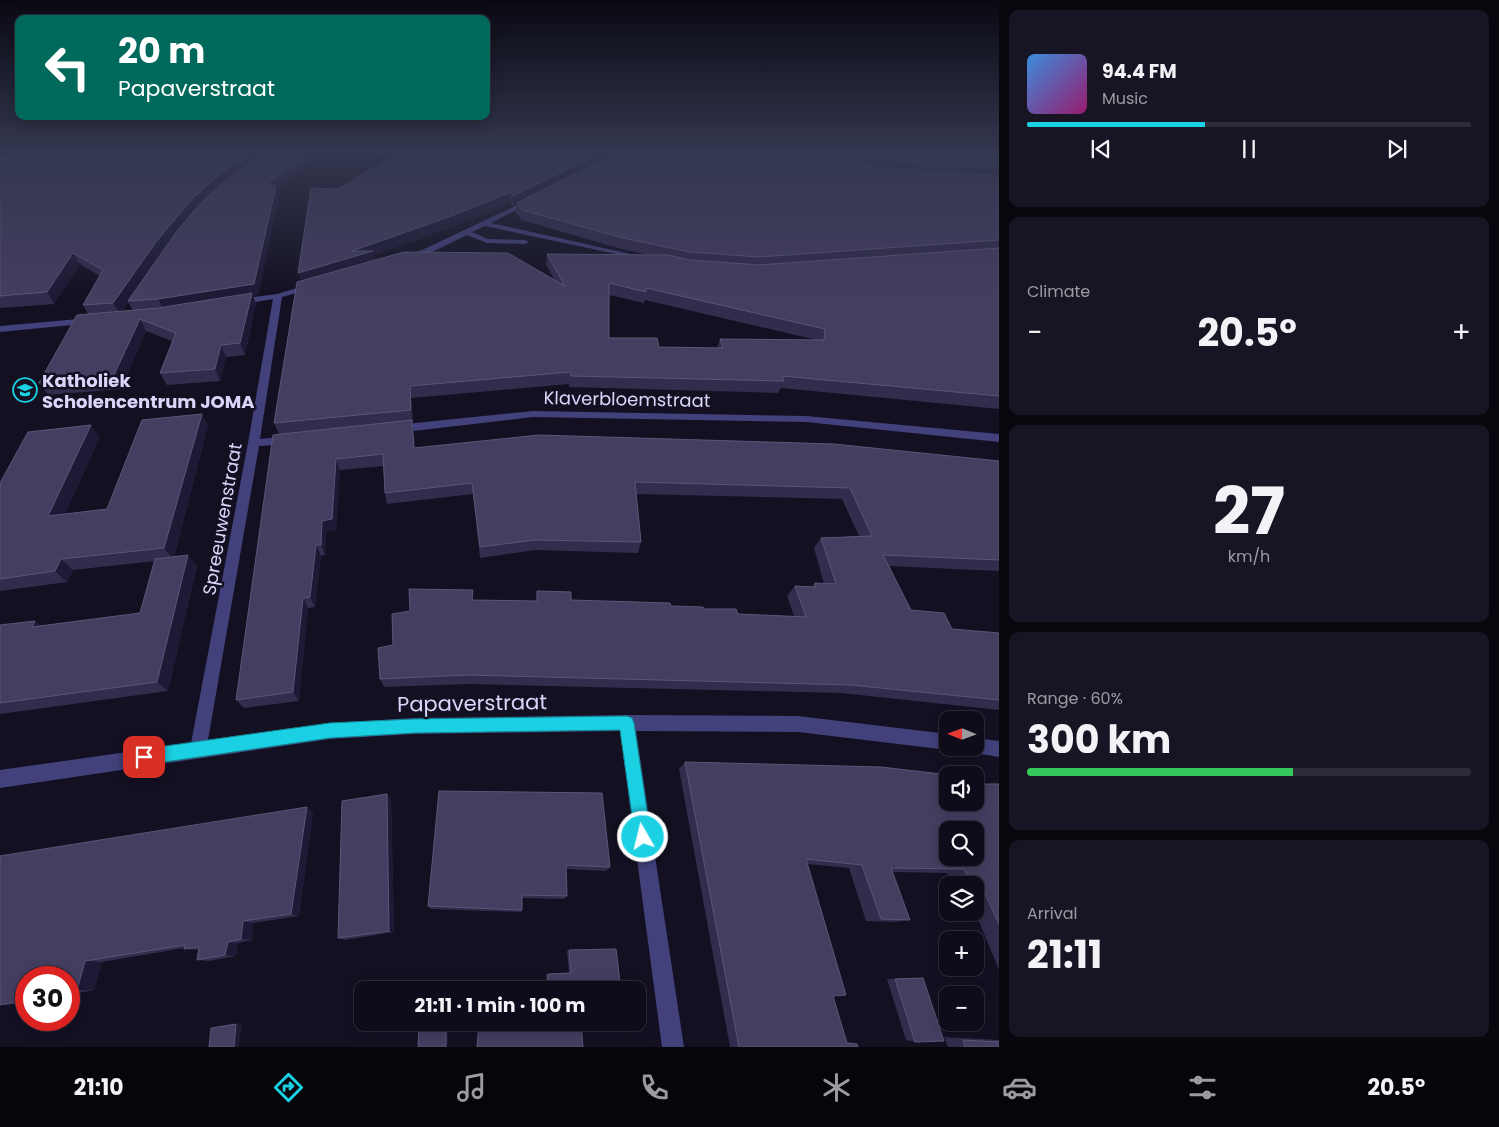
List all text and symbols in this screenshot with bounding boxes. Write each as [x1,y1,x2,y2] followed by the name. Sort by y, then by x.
[118,26,205,75] text: 20 m
[35,35,100,100] icon: left
[1102,58,1177,85] text: 94.4 FM
[118,73,275,104] text: Papaverstraat
[1102,87,1148,110] text: Music
[1087,135,1115,163] icon: previous
[1235,135,1263,163] icon: pause
[1383,135,1411,163] icon: next
[1027,280,1090,303] text: Climate
[1197,306,1297,359] text: 20.5°
[1027,313,1042,352] text: −
[1452,313,1471,352] text: +
[42,368,255,414] place label: Katholiek Scholencentrum JOMA
[12,377,38,403] school or university icon: Katholiek Scholencentrum JOMA
[543,385,711,413] street label: Klaverbloemstraat
[196,441,248,597] street label: Spreeuwenstraat
[1213,466,1285,557] text: 27
[1228,545,1270,568] text: km/h
[397,687,547,719] street label: Papaverstraat
[1027,687,1123,710] text: Range · 60%
[939,711,984,756] north arrow
[939,711,984,1031] map controls
[1027,713,1171,766] text: 300 km
[123,736,165,778] pin
[130,743,158,771] icon: arrive
[939,766,984,811] button: sound
[616,810,668,862] position arrow
[939,821,984,866] button: search
[939,876,984,921] button: layers
[1027,902,1077,925] text: Arrival
[1027,928,1102,981] text: 21:11
[939,931,984,976] button: +
[15,966,80,1031] speed limit sign: 30
[939,986,984,1031] button: −
[415,992,585,1019] text: 21:11 · 1 min · 100 m
[271,1070,306,1105] icon: directions
[454,1070,489,1105] icon: music
[637,1070,672,1105] icon: phone
[819,1070,854,1105] icon: climate
[1002,1070,1037,1105] icon: car
[1185,1070,1220,1105] icon: filters
[74,1072,124,1103] text: 21:10
[1367,1072,1425,1103] text: 20.5°

